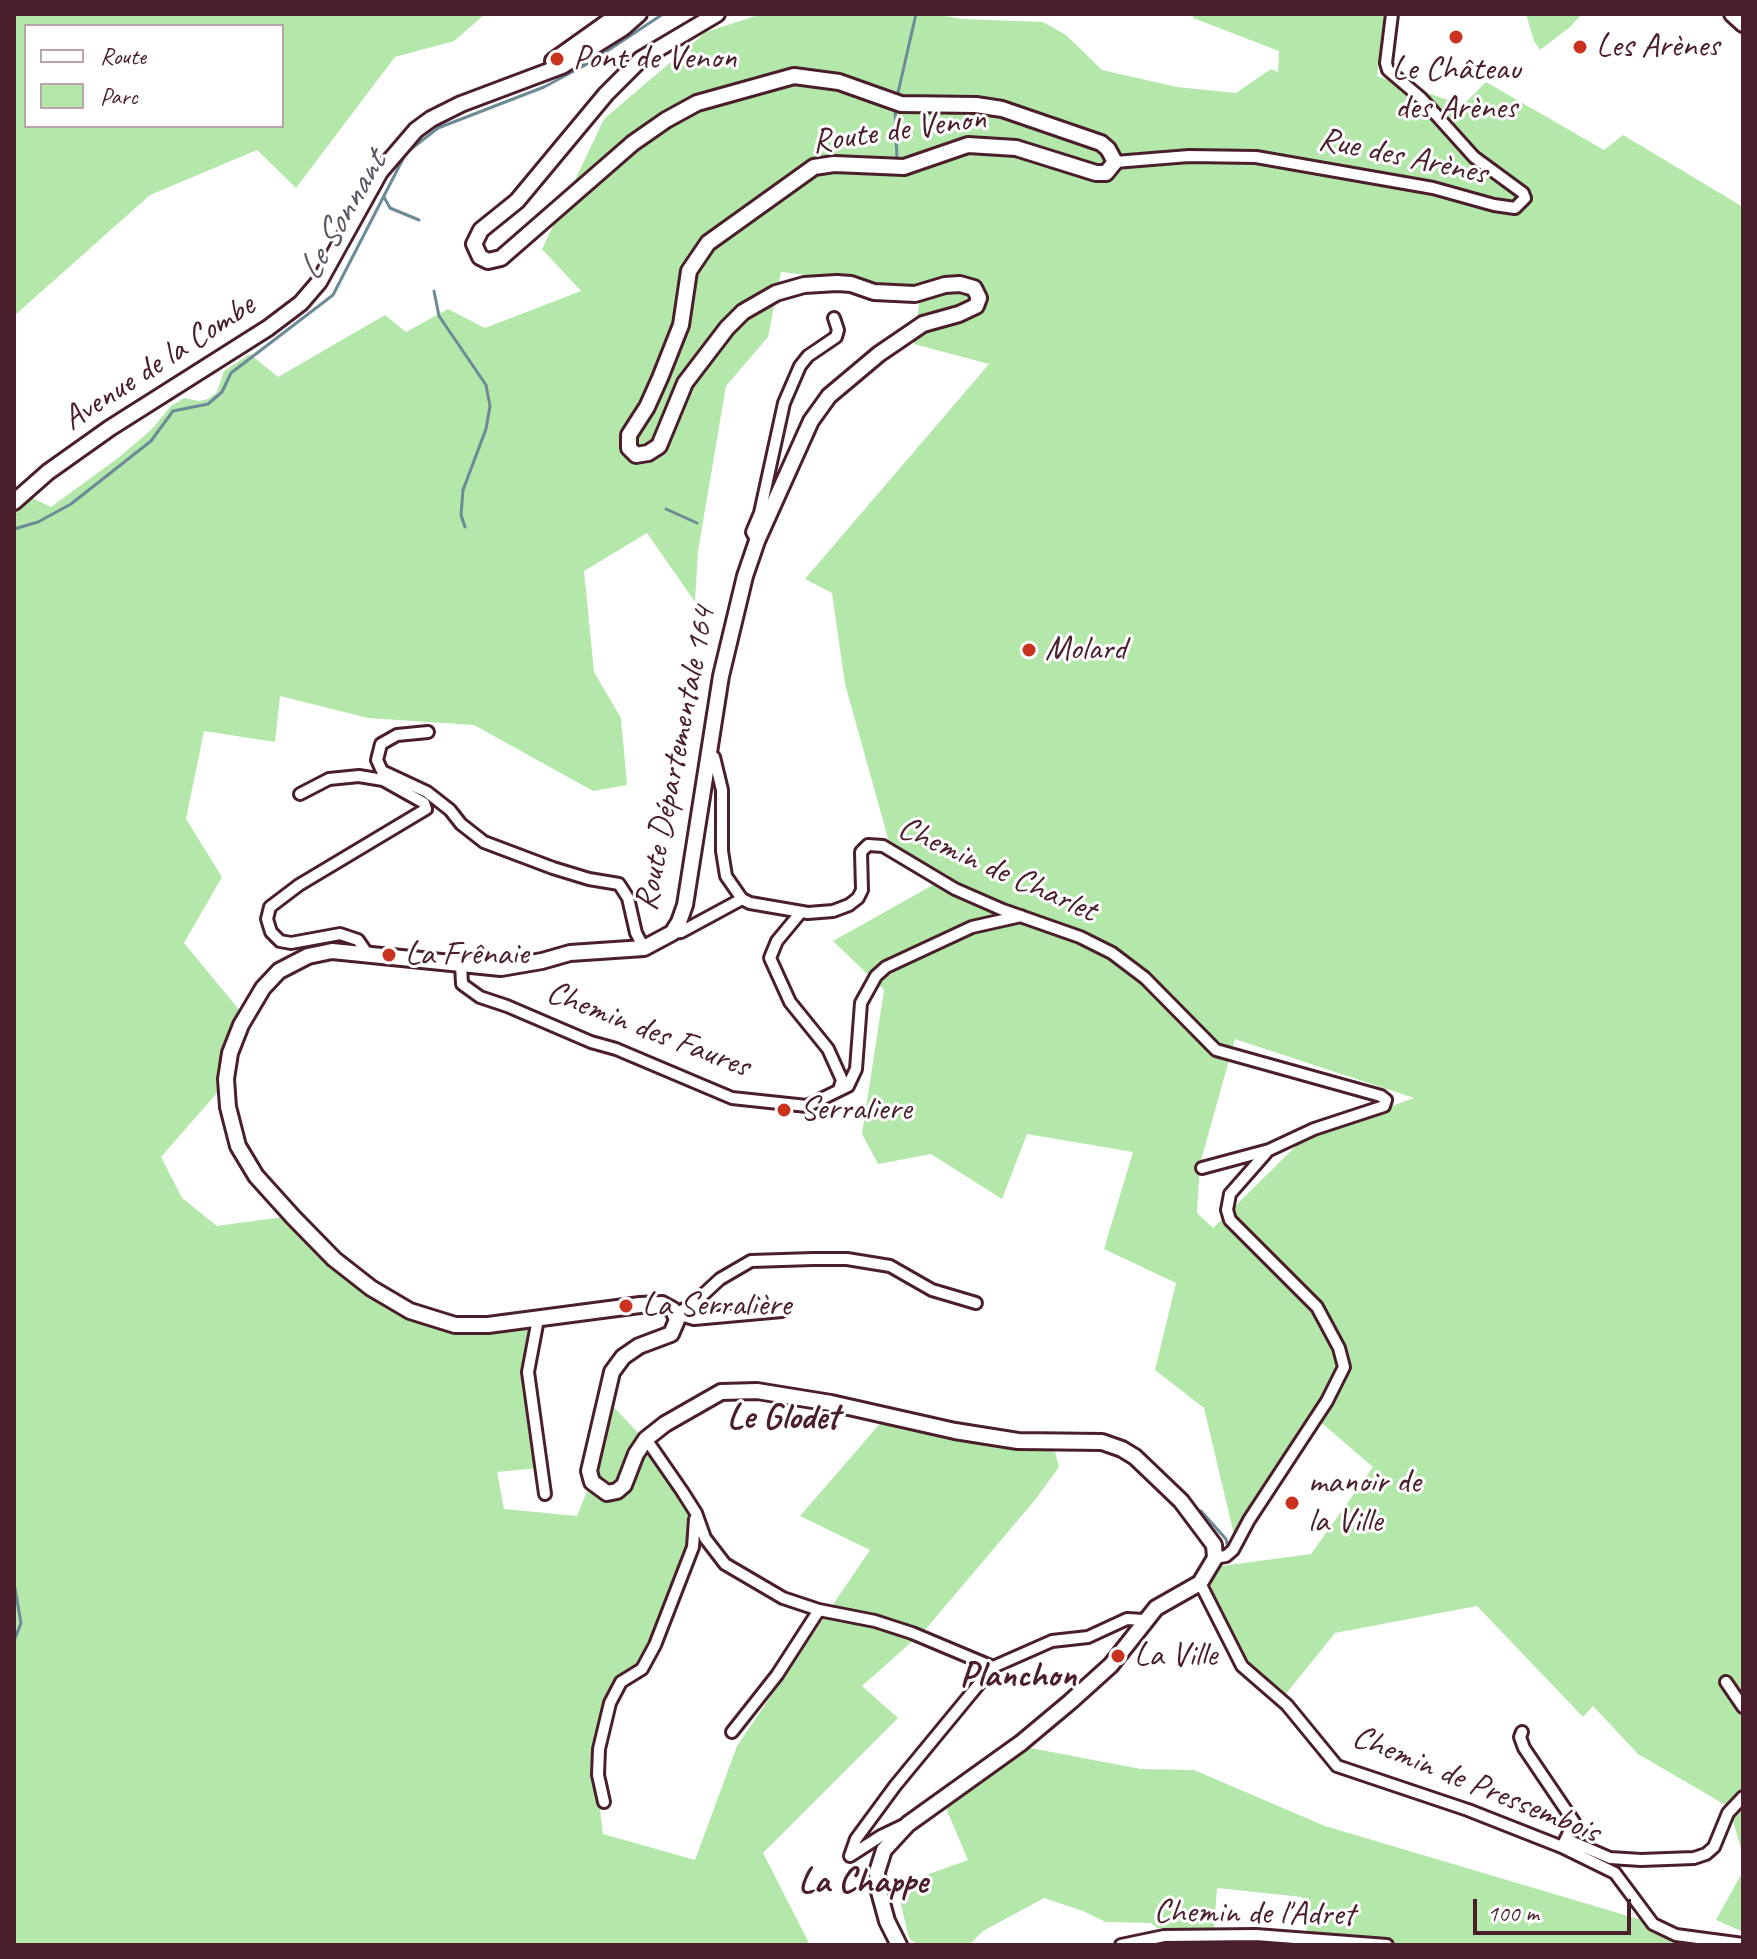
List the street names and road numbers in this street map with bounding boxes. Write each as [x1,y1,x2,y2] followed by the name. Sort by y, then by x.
[810,99,988,163] street label: Route de Venon
[1315,119,1491,195] street label: Rue des Arènes
[55,286,263,440] street label: Avenue de la Combe
[627,604,725,914] street label: Route Départementale 164
[891,808,1103,932] street label: Chemin de Charlet
[541,973,755,1087] street label: Chemin des Faures
[1346,1717,1606,1853] street label: Chemin de Pressembois
[1153,1892,1355,1936] street label: Chemin de l'Adret

